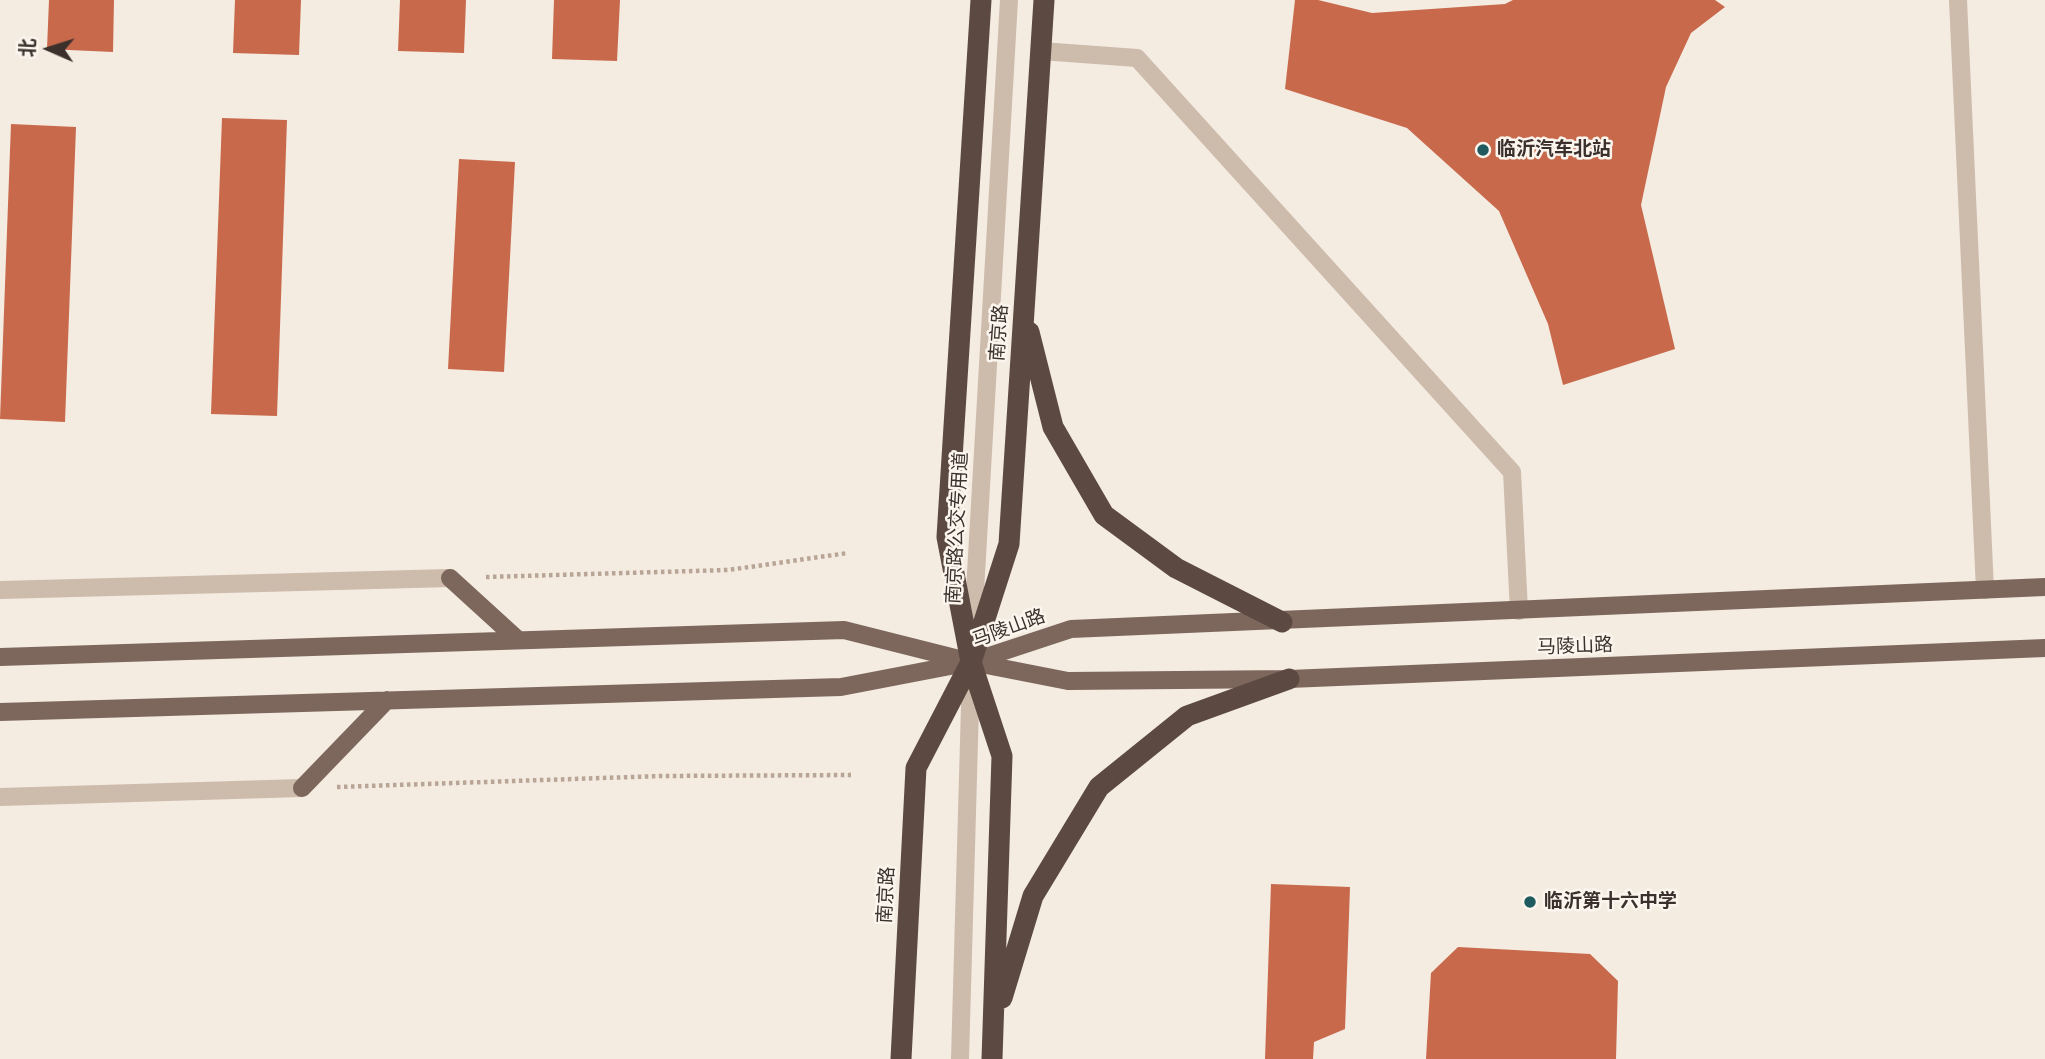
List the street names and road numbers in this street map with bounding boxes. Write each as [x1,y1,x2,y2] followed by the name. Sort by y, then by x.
[987,304,1013,362] street label: 南京路
[943,452,973,604] street label: 南京路公交专用道
[969,605,1049,653] street label: 马陵山路
[1537,634,1613,660] street label: 马陵山路
[874,866,900,924] street label: 南京路

